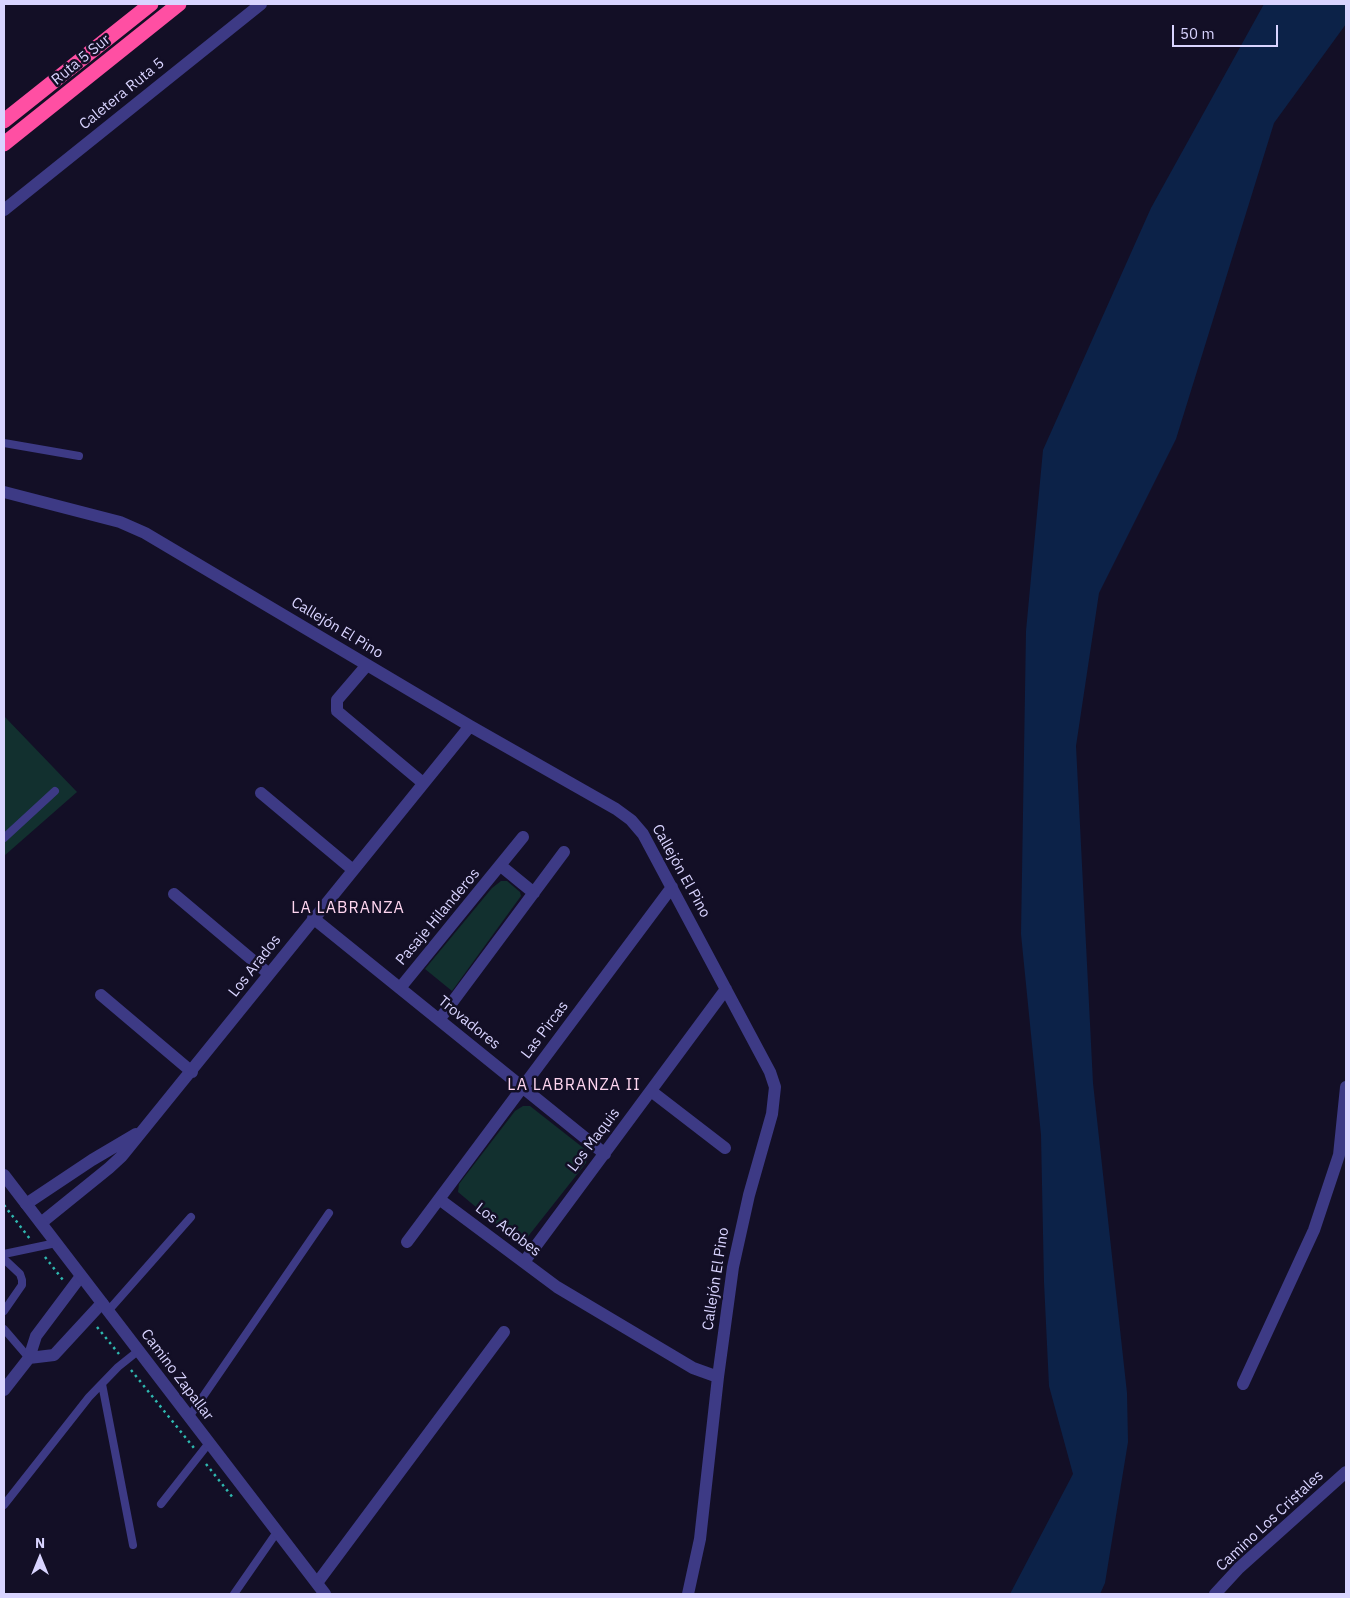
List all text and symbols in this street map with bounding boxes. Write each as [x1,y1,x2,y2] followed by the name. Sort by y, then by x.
[1175,15,1281,47] scale bar
[1180,24,1215,43] text: 50 m
[48,31,114,89] street label: Ruta 5 Sur
[76,54,168,134] street label: Caletera Ruta 5
[288,594,386,662] street label: Callejón El Pino
[648,821,714,921] street label: Callejón El Pino
[392,865,484,969] street label: Pasaje Hilanderos
[290,898,406,918] district label: LA LABRANZA
[225,931,285,1001] street label: Los Arados
[434,992,504,1054] street label: Trovadores
[518,998,572,1062] street label: Las Pircas
[506,1075,642,1095] district label: LA LABRANZA II
[564,1105,624,1175] street label: Los Maquis
[472,1199,544,1261] street label: Los Adobes
[699,1226,733,1332] street label: Callejón El Pino
[137,1326,217,1424] street label: Camino Zapallar
[1213,1467,1327,1575] street label: Camino Los Cristales
[15,1533,65,1583] north arrow
[35,1534,45,1552] text: N

